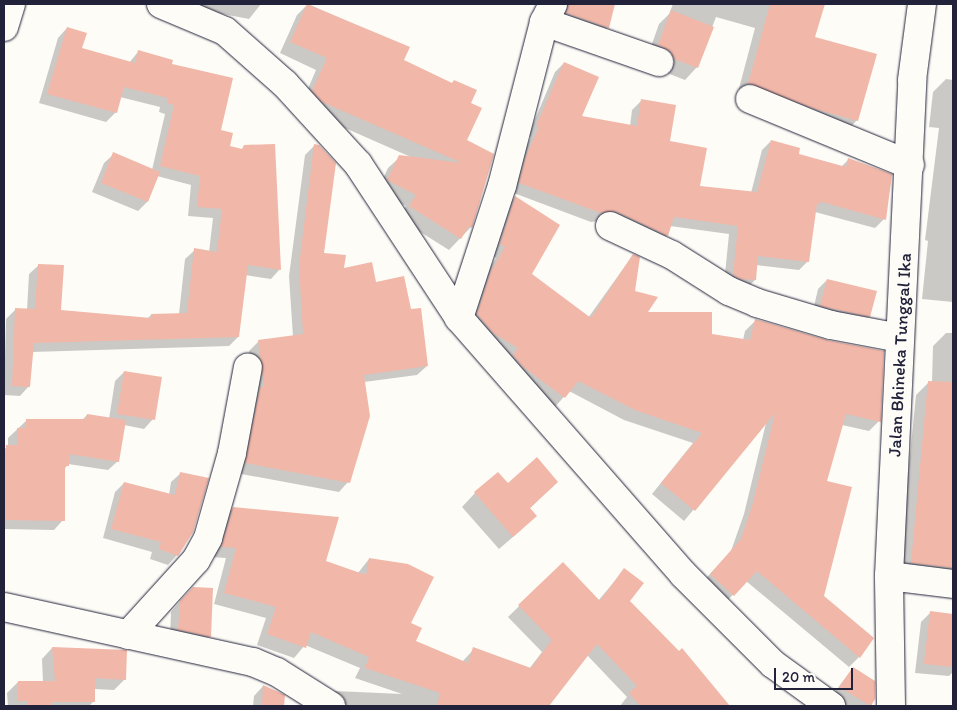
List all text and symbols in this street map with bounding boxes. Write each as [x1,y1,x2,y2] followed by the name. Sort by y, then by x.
[884,253,916,457] street label: Jalan Bhineka Tunggal Ika
[777,658,856,690] scale bar
[782,668,815,686] text: 20 m

